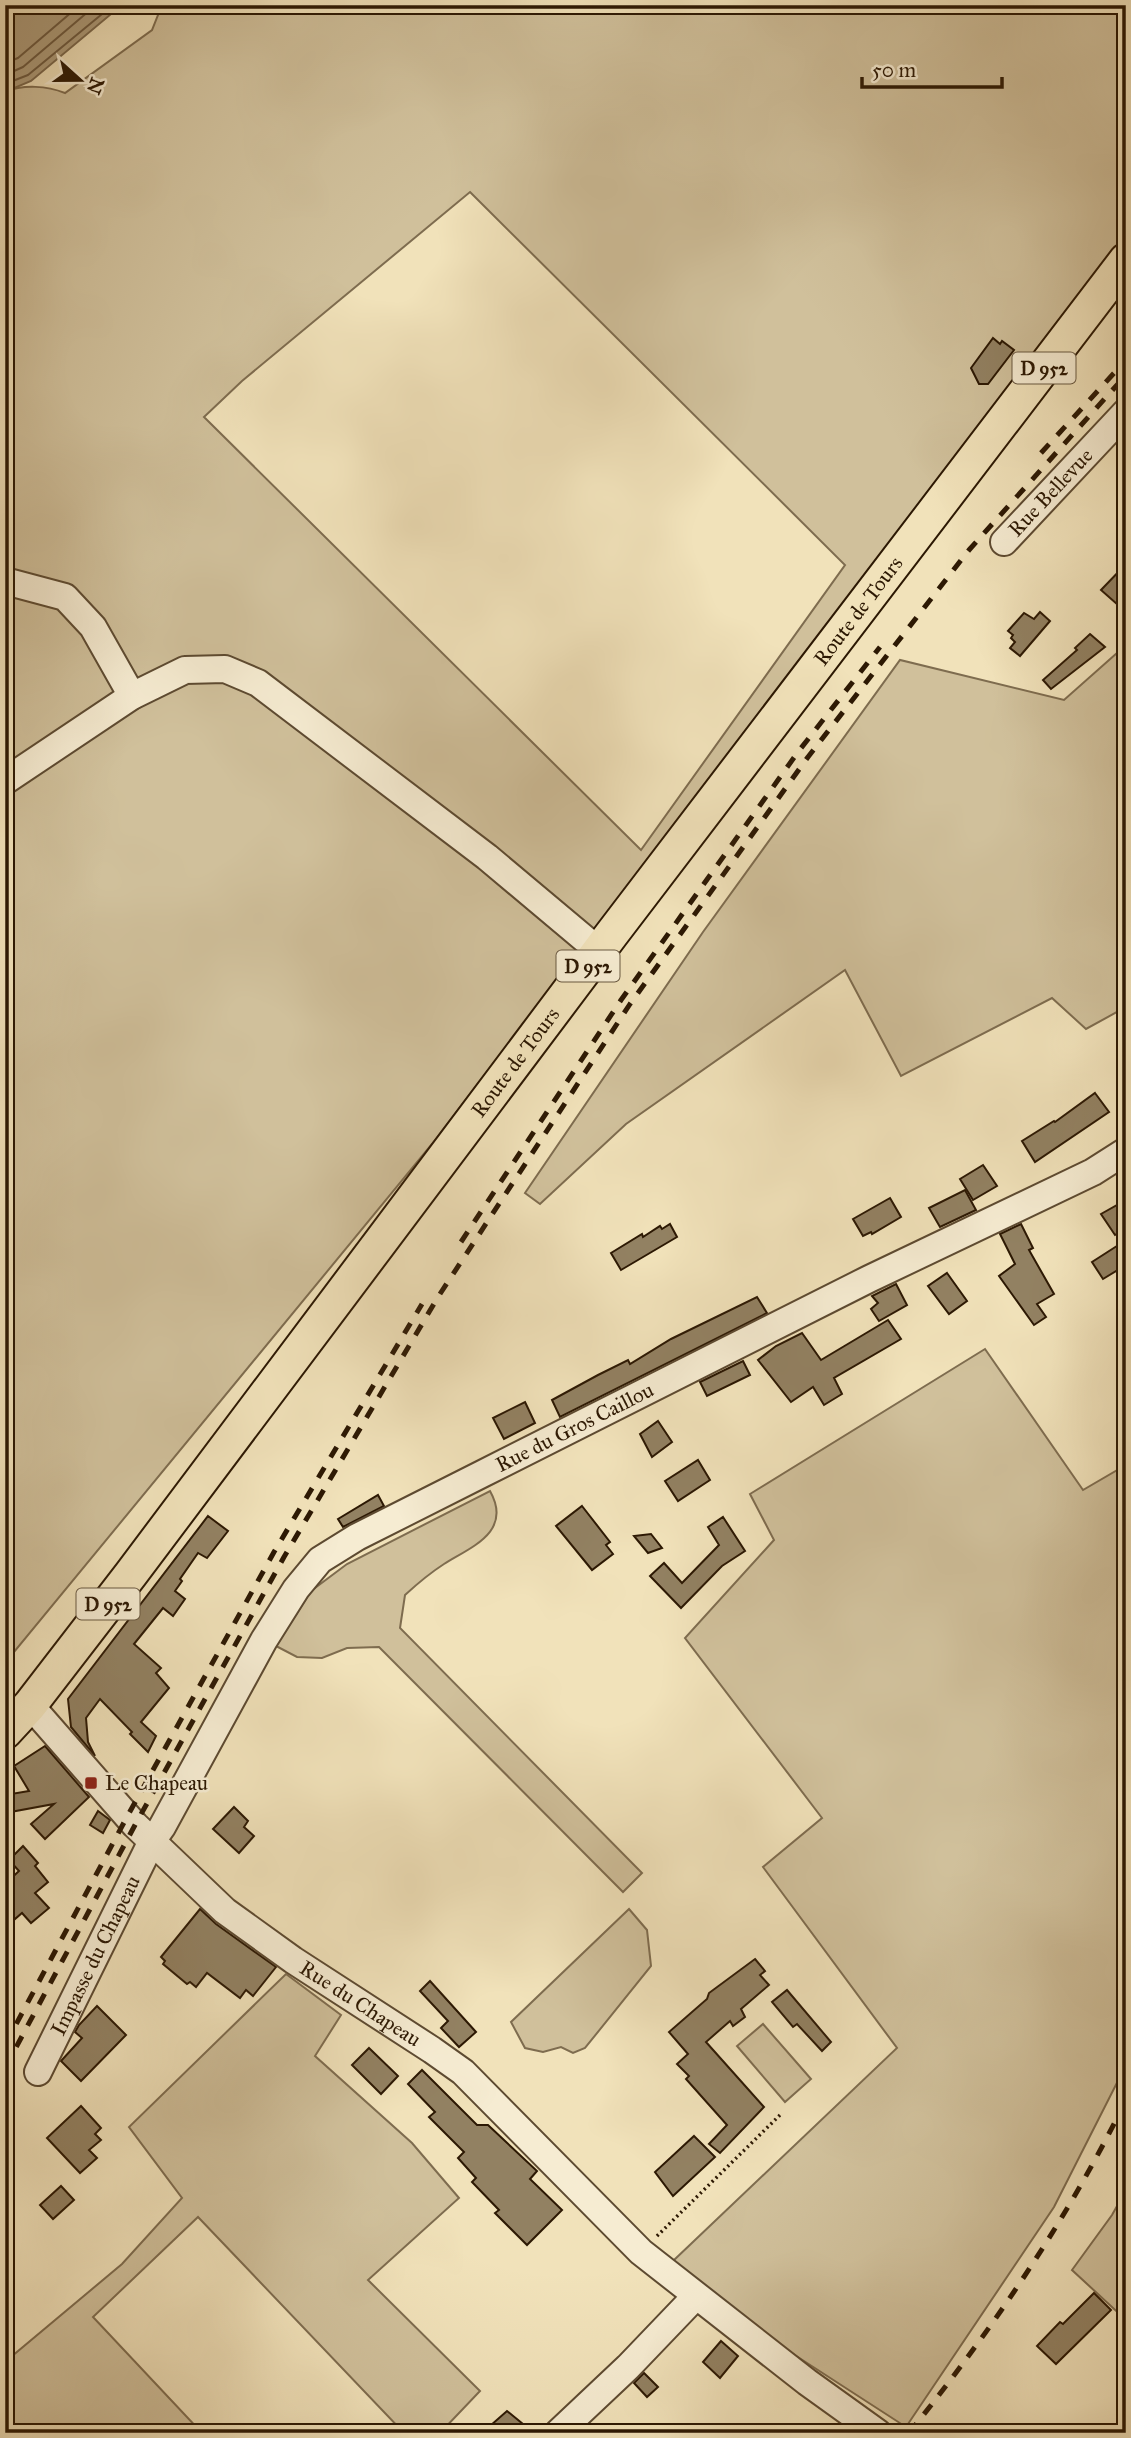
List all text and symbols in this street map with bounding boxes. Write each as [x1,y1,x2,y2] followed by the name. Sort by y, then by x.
[46,46,116,116] north arrow
[862,46,1002,90] scale bar
[872,57,917,83] text: 50 m
[82,74,109,98] text: N
[1012,352,1076,384] road number: D 952
[1003,443,1098,542] street label: Rue Bellevue
[808,551,908,671] street label: Route de Tours
[556,950,620,982] road number: D 952
[465,1002,565,1123] street label: Route de Tours
[491,1377,658,1478] street label: Rue du Gros Caillou
[76,1588,140,1620] road number: D 952
[105,1770,208,1796] place label: Le Chapeau
[83,1775,99,1791] marker: Le Chapeau
[45,1871,146,2040] street label: Impasse du Chapeau
[295,1955,426,2052] street label: Rue du Chapeau

